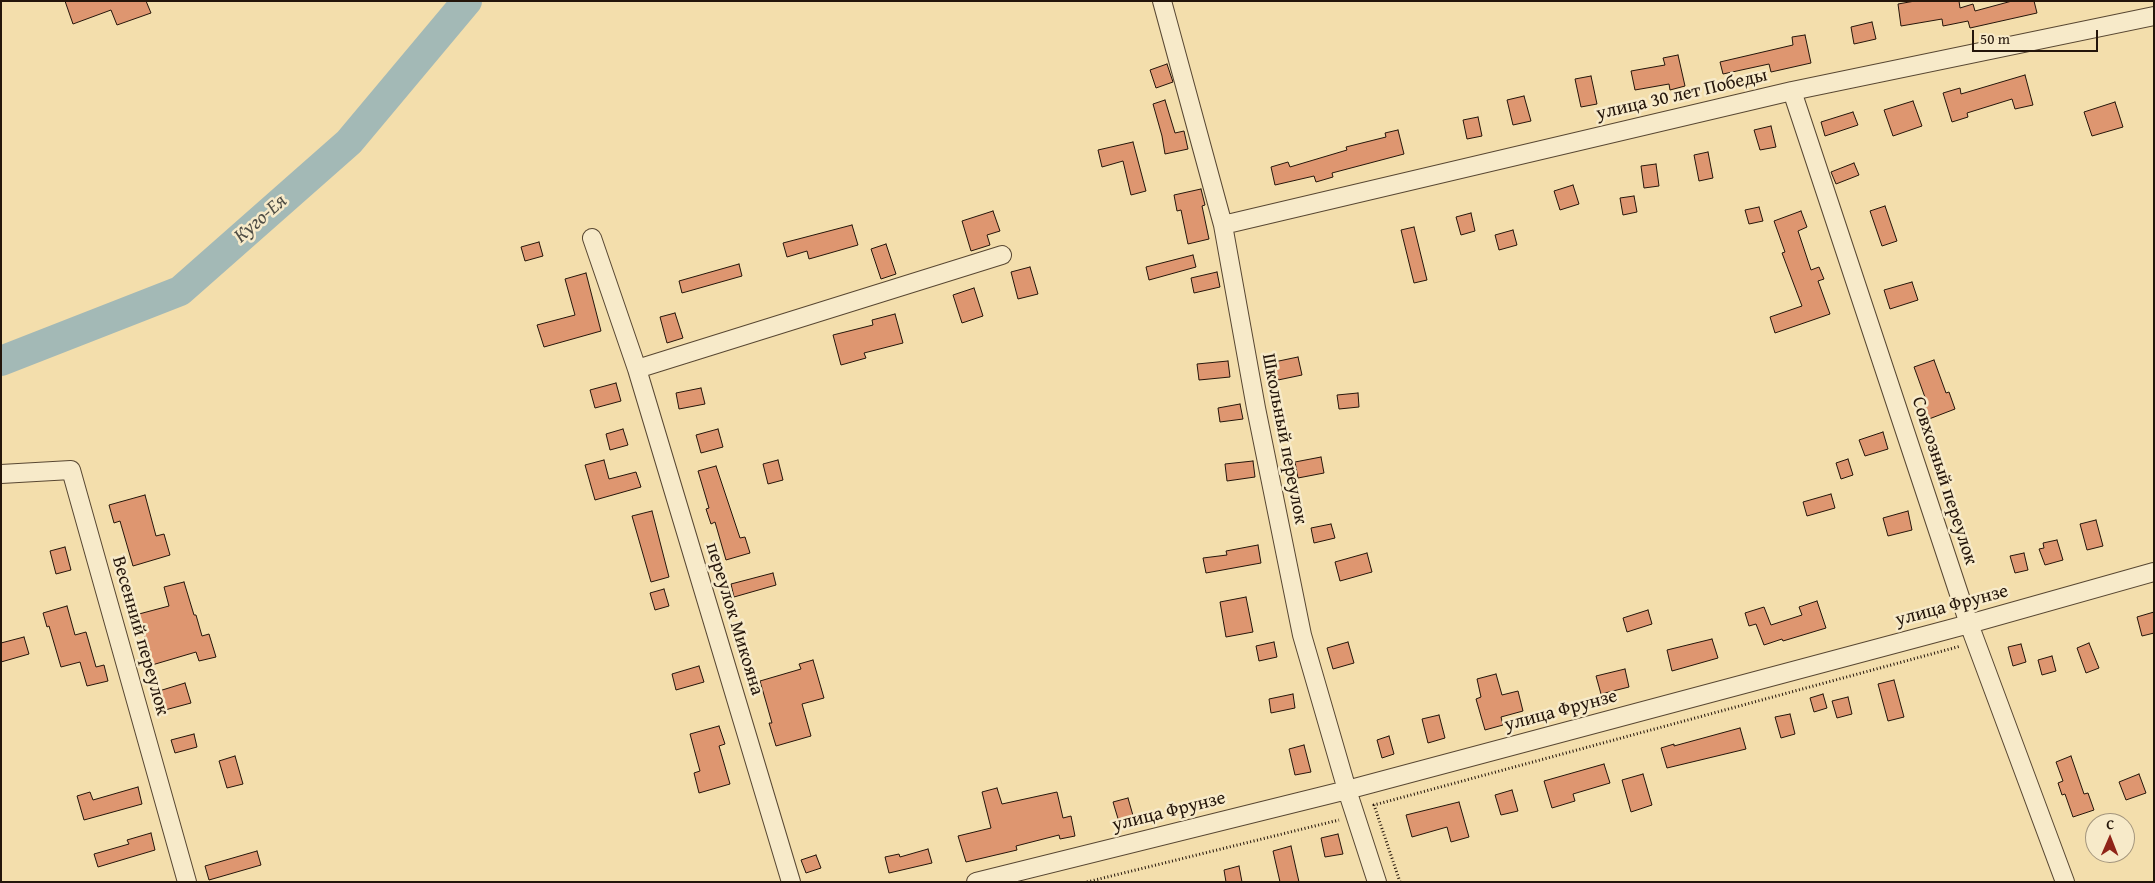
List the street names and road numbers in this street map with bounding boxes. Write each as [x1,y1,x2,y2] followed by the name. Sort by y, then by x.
[1594,64,1770,126] street label: улица 30 лет Победы
[1256,352,1312,526] street label: Школьный переулок
[1906,394,1982,568] street label: Совхозный переулок
[700,540,768,698] street label: переулок Микояна
[106,554,174,718] street label: Весенний переулок
[1893,580,2011,632] street label: улица Фрунзе
[1502,685,1620,737] street label: улица Фрунзе
[1110,787,1228,837] street label: улица Фрунзе

